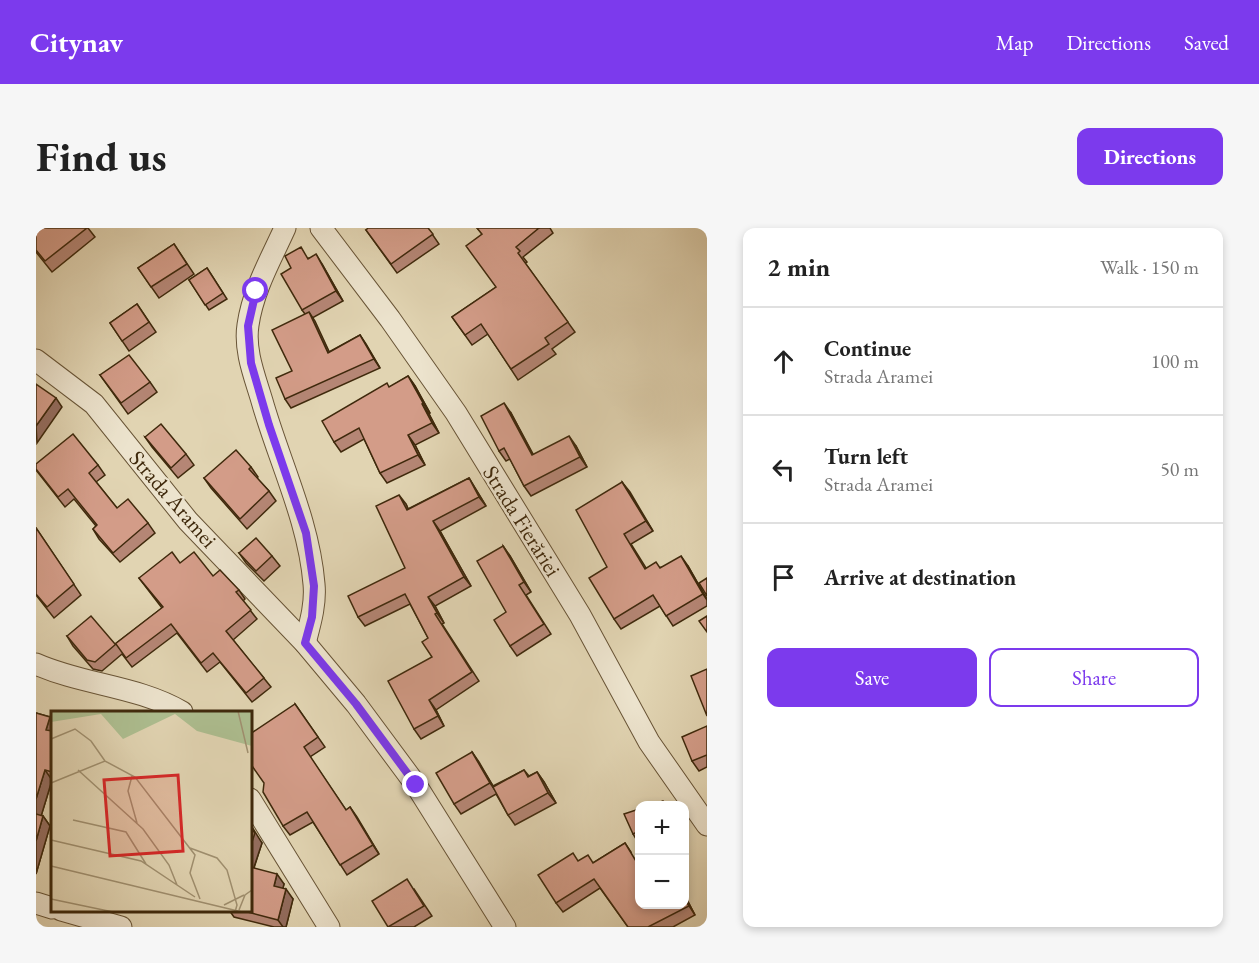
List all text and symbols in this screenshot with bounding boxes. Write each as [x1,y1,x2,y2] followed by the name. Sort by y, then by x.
[30,24,123,60] text: Citynav
[996,29,1033,56] text: Map
[1066,29,1151,56] text: Directions
[1184,29,1229,56] text: Saved
[1077,128,1223,185] button: Directions
[36,129,167,184] text: Find us
[767,250,830,284] text: 2 min
[1100,254,1199,280] text: Walk · 150 m
[242,277,268,303] route start
[824,334,911,363] text: Continue
[767,345,800,378] icon: ahead
[1151,348,1199,374] text: 100 m
[824,363,933,389] text: Strada Aramei
[824,442,908,471] text: Turn left
[123,444,223,554] street label: Strada Aramei
[767,453,800,486] icon: left
[1160,456,1199,482] text: 50 m
[476,460,568,582] street label: Strada Fierăriei
[824,471,933,497] text: Strada Aramei
[767,561,800,594] icon: arrive
[824,563,1016,592] text: Arrive at destination
[767,648,977,707] button: Save
[989,648,1199,707] button: Share
[51,711,252,912] inset map
[402,771,428,797] route end
[635,801,689,909] map controls
[635,801,689,855] button: +
[635,855,689,909] button: −

